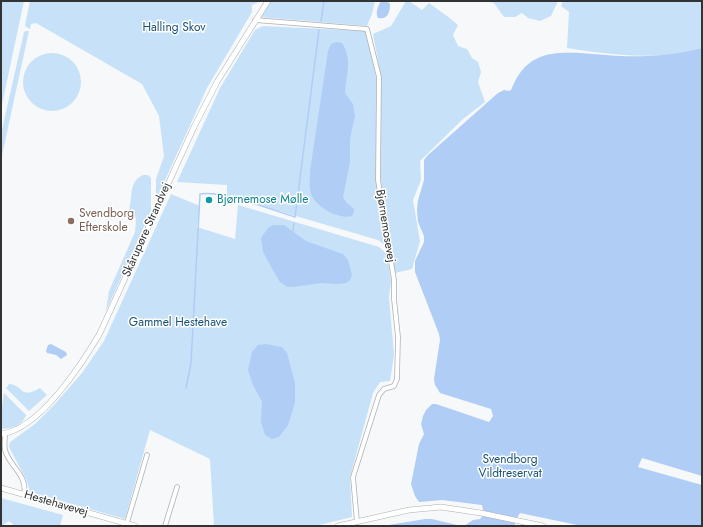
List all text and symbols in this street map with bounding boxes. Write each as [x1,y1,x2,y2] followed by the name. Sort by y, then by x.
[142,21,206,35] park label: Halling Skov
[120,180,174,280] street label: Skårupøre Strandvej
[372,188,398,264] street label: Bjørnemosevej
[217,193,308,207] place label: Bjørnemose Mølle
[204,195,214,205] marker: Bjørnemose Mølle
[79,207,134,235] place label: Svendborg Efterskole
[66,216,76,226] marker: Svendborg Efterskole
[129,316,227,330] park label: Gammel Hestehave
[478,453,542,481] park label: Svendborg Vildtreservat
[22,488,90,520] street label: Hestehavevej

